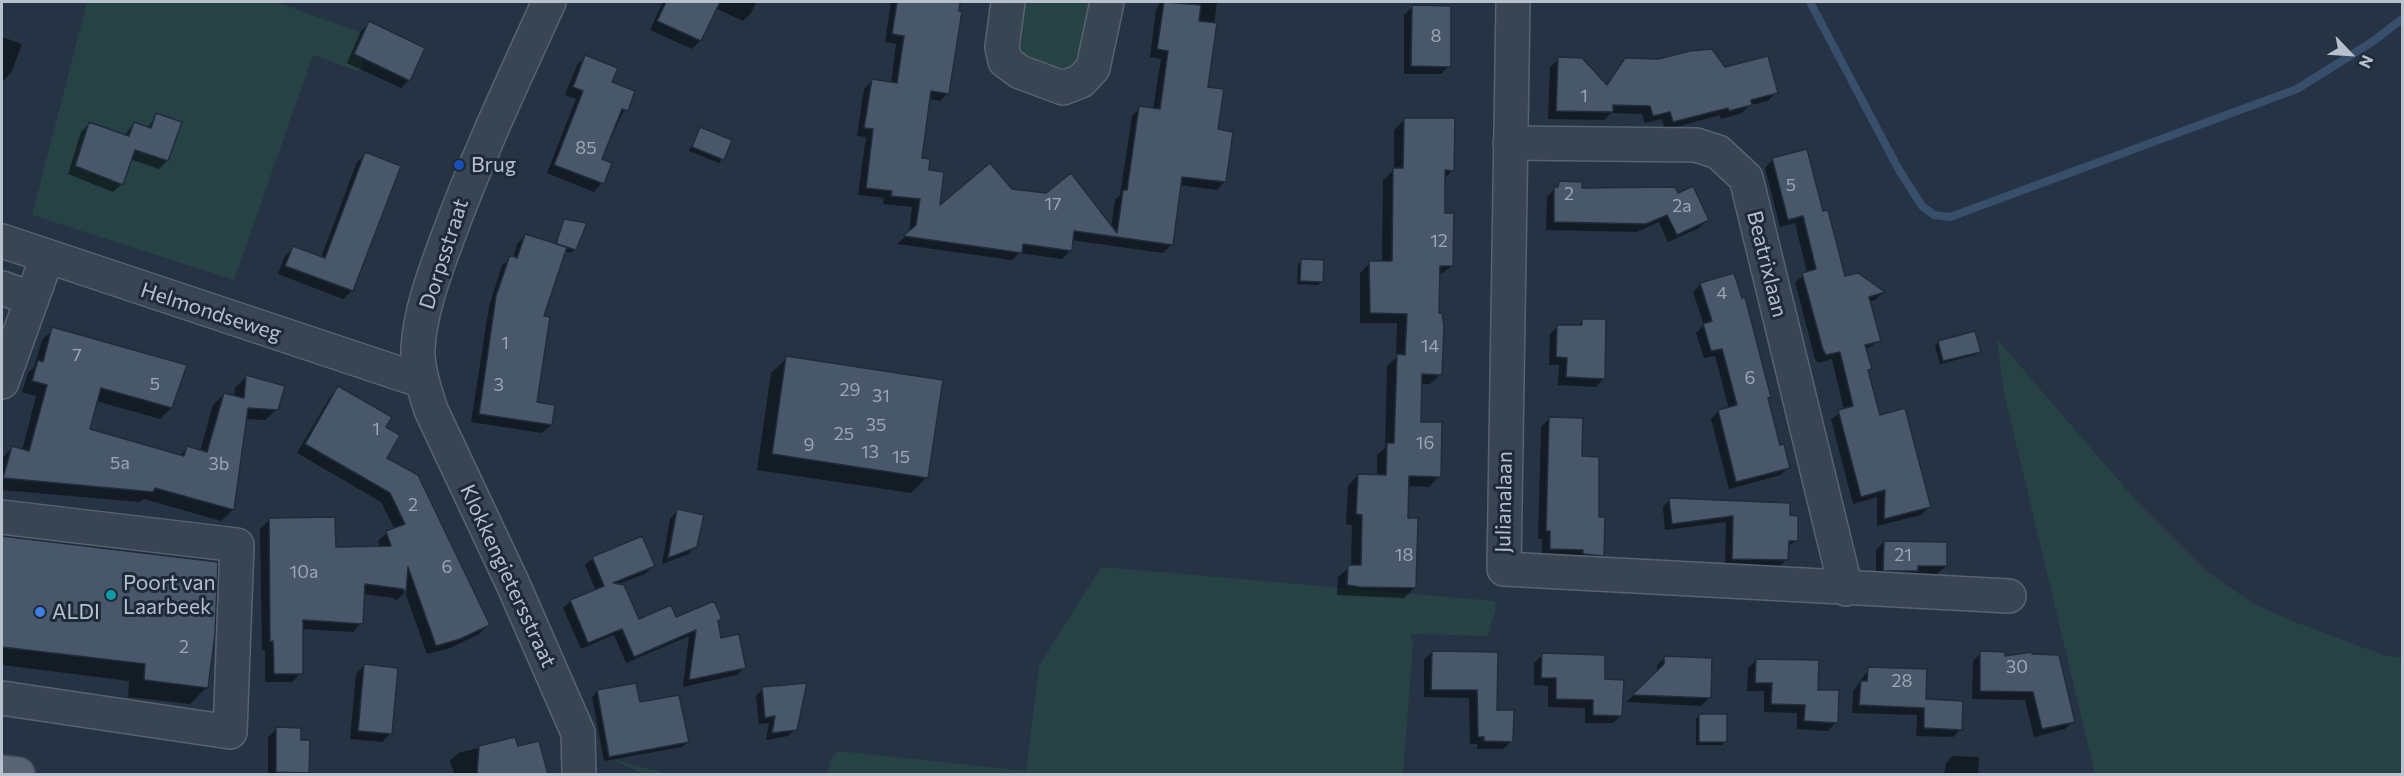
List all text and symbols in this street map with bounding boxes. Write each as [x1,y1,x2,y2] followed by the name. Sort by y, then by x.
[2320,24,2380,84] north arrow
[1431,25,1441,47] house number: 8
[2356,52,2378,71] text: N
[1580,85,1588,107] house number: 1
[575,137,597,159] house number: 85
[471,152,516,178] place label: Brug
[452,158,466,172] marker: Brug
[1786,174,1796,196] house number: 5
[1564,183,1574,205] house number: 2
[1044,193,1062,215] house number: 17
[414,195,474,313] street label: Dorpsstraat
[1672,195,1692,217] house number: 2a
[1742,208,1792,320] street label: Beatrixlaan
[1430,230,1448,252] house number: 12
[137,277,285,347] street label: Helmondseweg
[1717,282,1727,304] house number: 4
[501,332,509,354] house number: 1
[1421,335,1439,357] house number: 14
[72,344,82,366] house number: 7
[1745,367,1755,389] house number: 6
[150,373,160,395] house number: 5
[494,374,504,396] house number: 3
[840,379,860,401] house number: 29
[872,385,890,407] house number: 31
[866,414,886,436] house number: 35
[372,418,380,440] house number: 1
[834,423,854,445] house number: 25
[1416,432,1434,454] house number: 16
[804,434,814,456] house number: 9
[861,441,879,463] house number: 13
[892,446,910,468] house number: 15
[1491,451,1517,553] street label: Julianalaan
[110,452,130,474] house number: 5a
[209,453,229,475] house number: 3b
[455,480,561,672] street label: Klokkengietersstraat
[408,494,418,516] house number: 2
[1395,544,1413,566] house number: 18
[1894,544,1912,566] house number: 21
[442,556,452,578] house number: 6
[290,561,318,583] house number: 10a
[123,570,216,620] place label: Poort van Laarbeek
[104,588,118,602] marker: Poort van Laarbeek
[52,599,100,625] place label: ALDI
[33,605,47,619] marker: ALDI
[179,636,189,658] house number: 2
[2006,656,2028,678] house number: 30
[1892,670,1912,692] house number: 28

